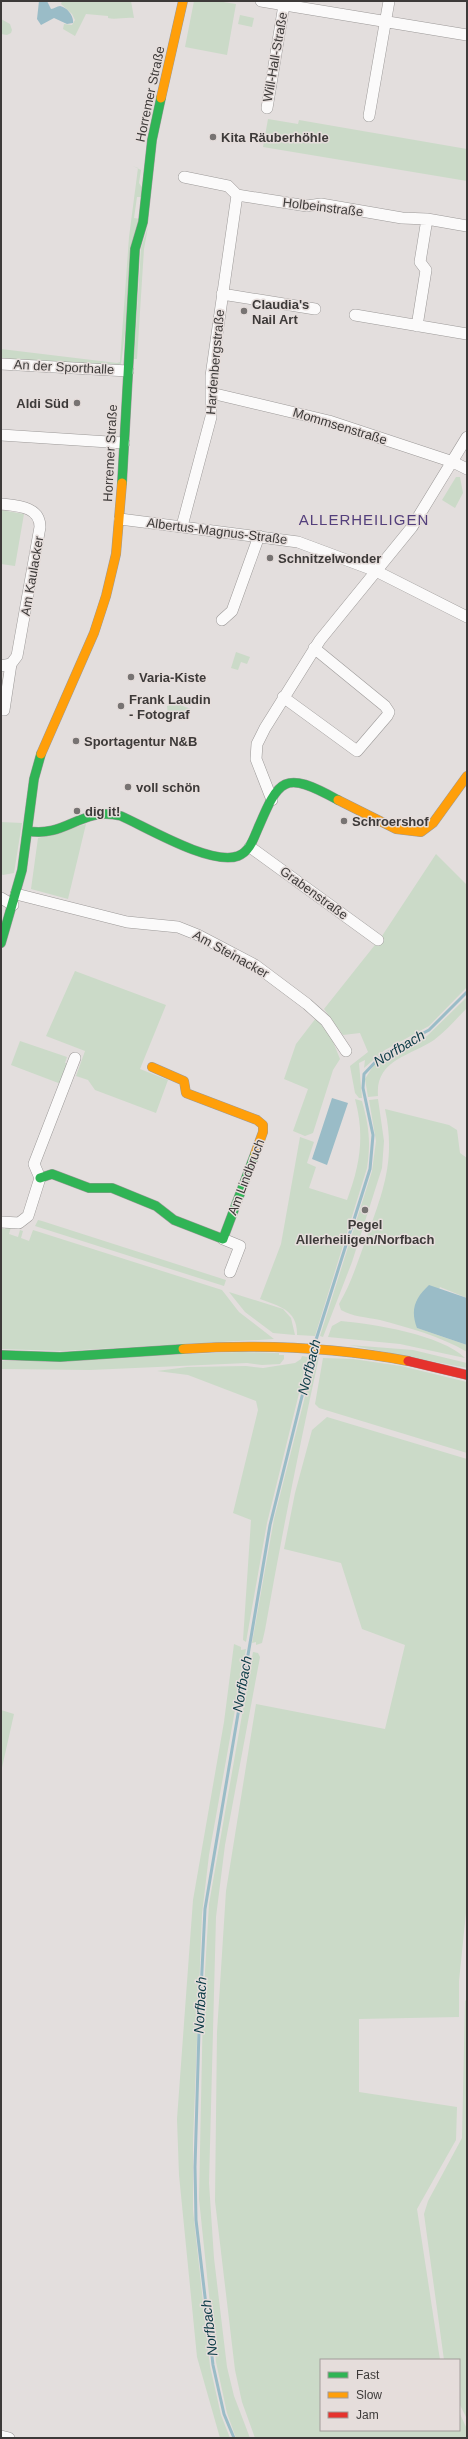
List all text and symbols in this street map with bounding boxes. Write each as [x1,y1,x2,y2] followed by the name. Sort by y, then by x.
[260,11,290,103] street label: Will-Hall-Straße
[133,45,167,143] street label: Horremer Straße
[221,130,329,145] place label: Kita Räuberhöhle
[208,132,218,142] marker: Kita Räuberhöhle
[282,195,364,219] street label: Holbeinstraße
[252,297,309,327] place label: Claudia's Nail Art
[239,306,249,316] marker: Claudia's Nail Art
[203,309,227,415] street label: Hardenbergstraße
[13,357,115,377] street label: An der Sporthalle
[16,396,69,411] place label: Aldi Süd
[72,398,82,408] marker: Aldi Süd
[100,404,120,502] street label: Horremer Straße
[291,405,389,447] street label: Mommsenstraße
[299,511,429,528] district label: ALLERHEILIGEN
[146,515,288,547] street label: Albertus-Magnus-Straße
[18,534,47,617] street label: Am Kaulacker
[278,551,381,566] place label: Schnitzelwonder
[265,553,275,563] marker: Schnitzelwonder
[139,670,206,685] place label: Varia-Kiste
[126,672,136,682] marker: Varia-Kiste
[129,692,211,722] place label: Frank Laudin - Fotograf
[116,701,126,711] marker: Frank Laudin - Fotograf
[84,734,197,749] place label: Sportagentur N&B
[71,736,81,746] marker: Sportagentur N&B
[136,780,200,795] place label: voll schön
[123,782,133,792] marker: voll schön
[85,804,120,819] place label: dig it!
[72,806,82,816] marker: dig it!
[352,814,429,829] place label: Schroershof
[339,816,349,826] marker: Schroershof
[277,863,351,923] street label: Grabenstraße
[190,927,272,981] street label: Am Steinacker
[371,1026,428,1069] water label: Norfbach
[225,1137,267,1217] street label: Am Lindbruch
[360,1205,370,1215] marker: Pegel Allerheiligen/Norfbach
[296,1217,434,1247] place label: Pegel Allerheiligen/Norfbach
[294,1337,324,1396] water label: Norfbach
[229,1654,255,1713] water label: Norfbach
[191,1976,209,2034] water label: Norfbach
[198,2299,220,2357] water label: Norfbach
[320,2359,460,2431] legend
[356,2368,380,2382] text: Fast
[356,2388,382,2402] text: Slow
[356,2408,379,2422] text: Jam

